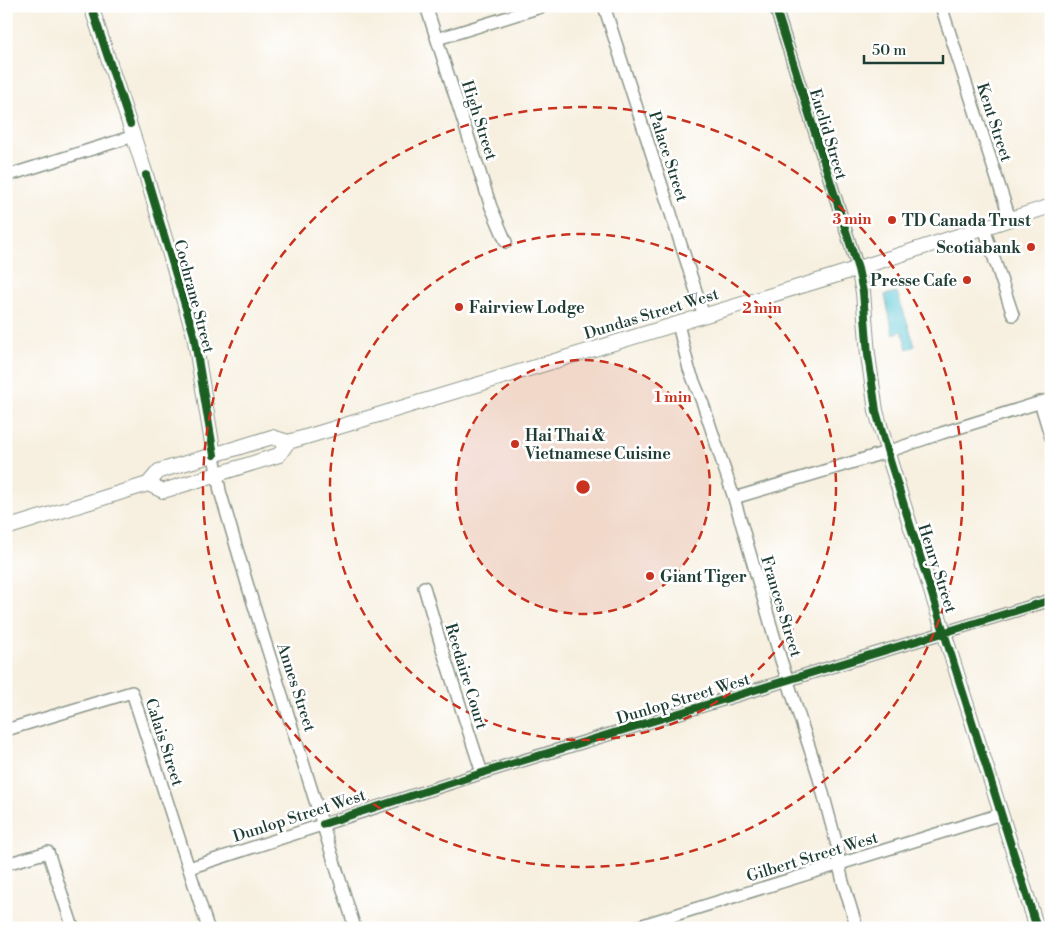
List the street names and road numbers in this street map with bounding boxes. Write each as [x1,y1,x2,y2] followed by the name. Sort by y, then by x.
[457,78,501,163] street label: High Street
[972,80,1016,165] street label: Kent Street
[805,86,851,182] street label: Euclid Street
[644,109,692,204] street label: Palace Street
[169,237,219,356] street label: Cochrane Street
[582,284,721,344] street label: Dundas Street West
[913,521,961,616] street label: Henry Street
[756,553,806,660] street label: Frances Street
[440,621,492,732] street label: Reedaire Court
[272,640,320,734] street label: Annes Street
[614,669,753,729] street label: Dunlop Street West
[140,696,188,789] street label: Calais Street
[230,785,369,847] street label: Dunlop Street West
[744,827,881,886] street label: Gilbert Street West

